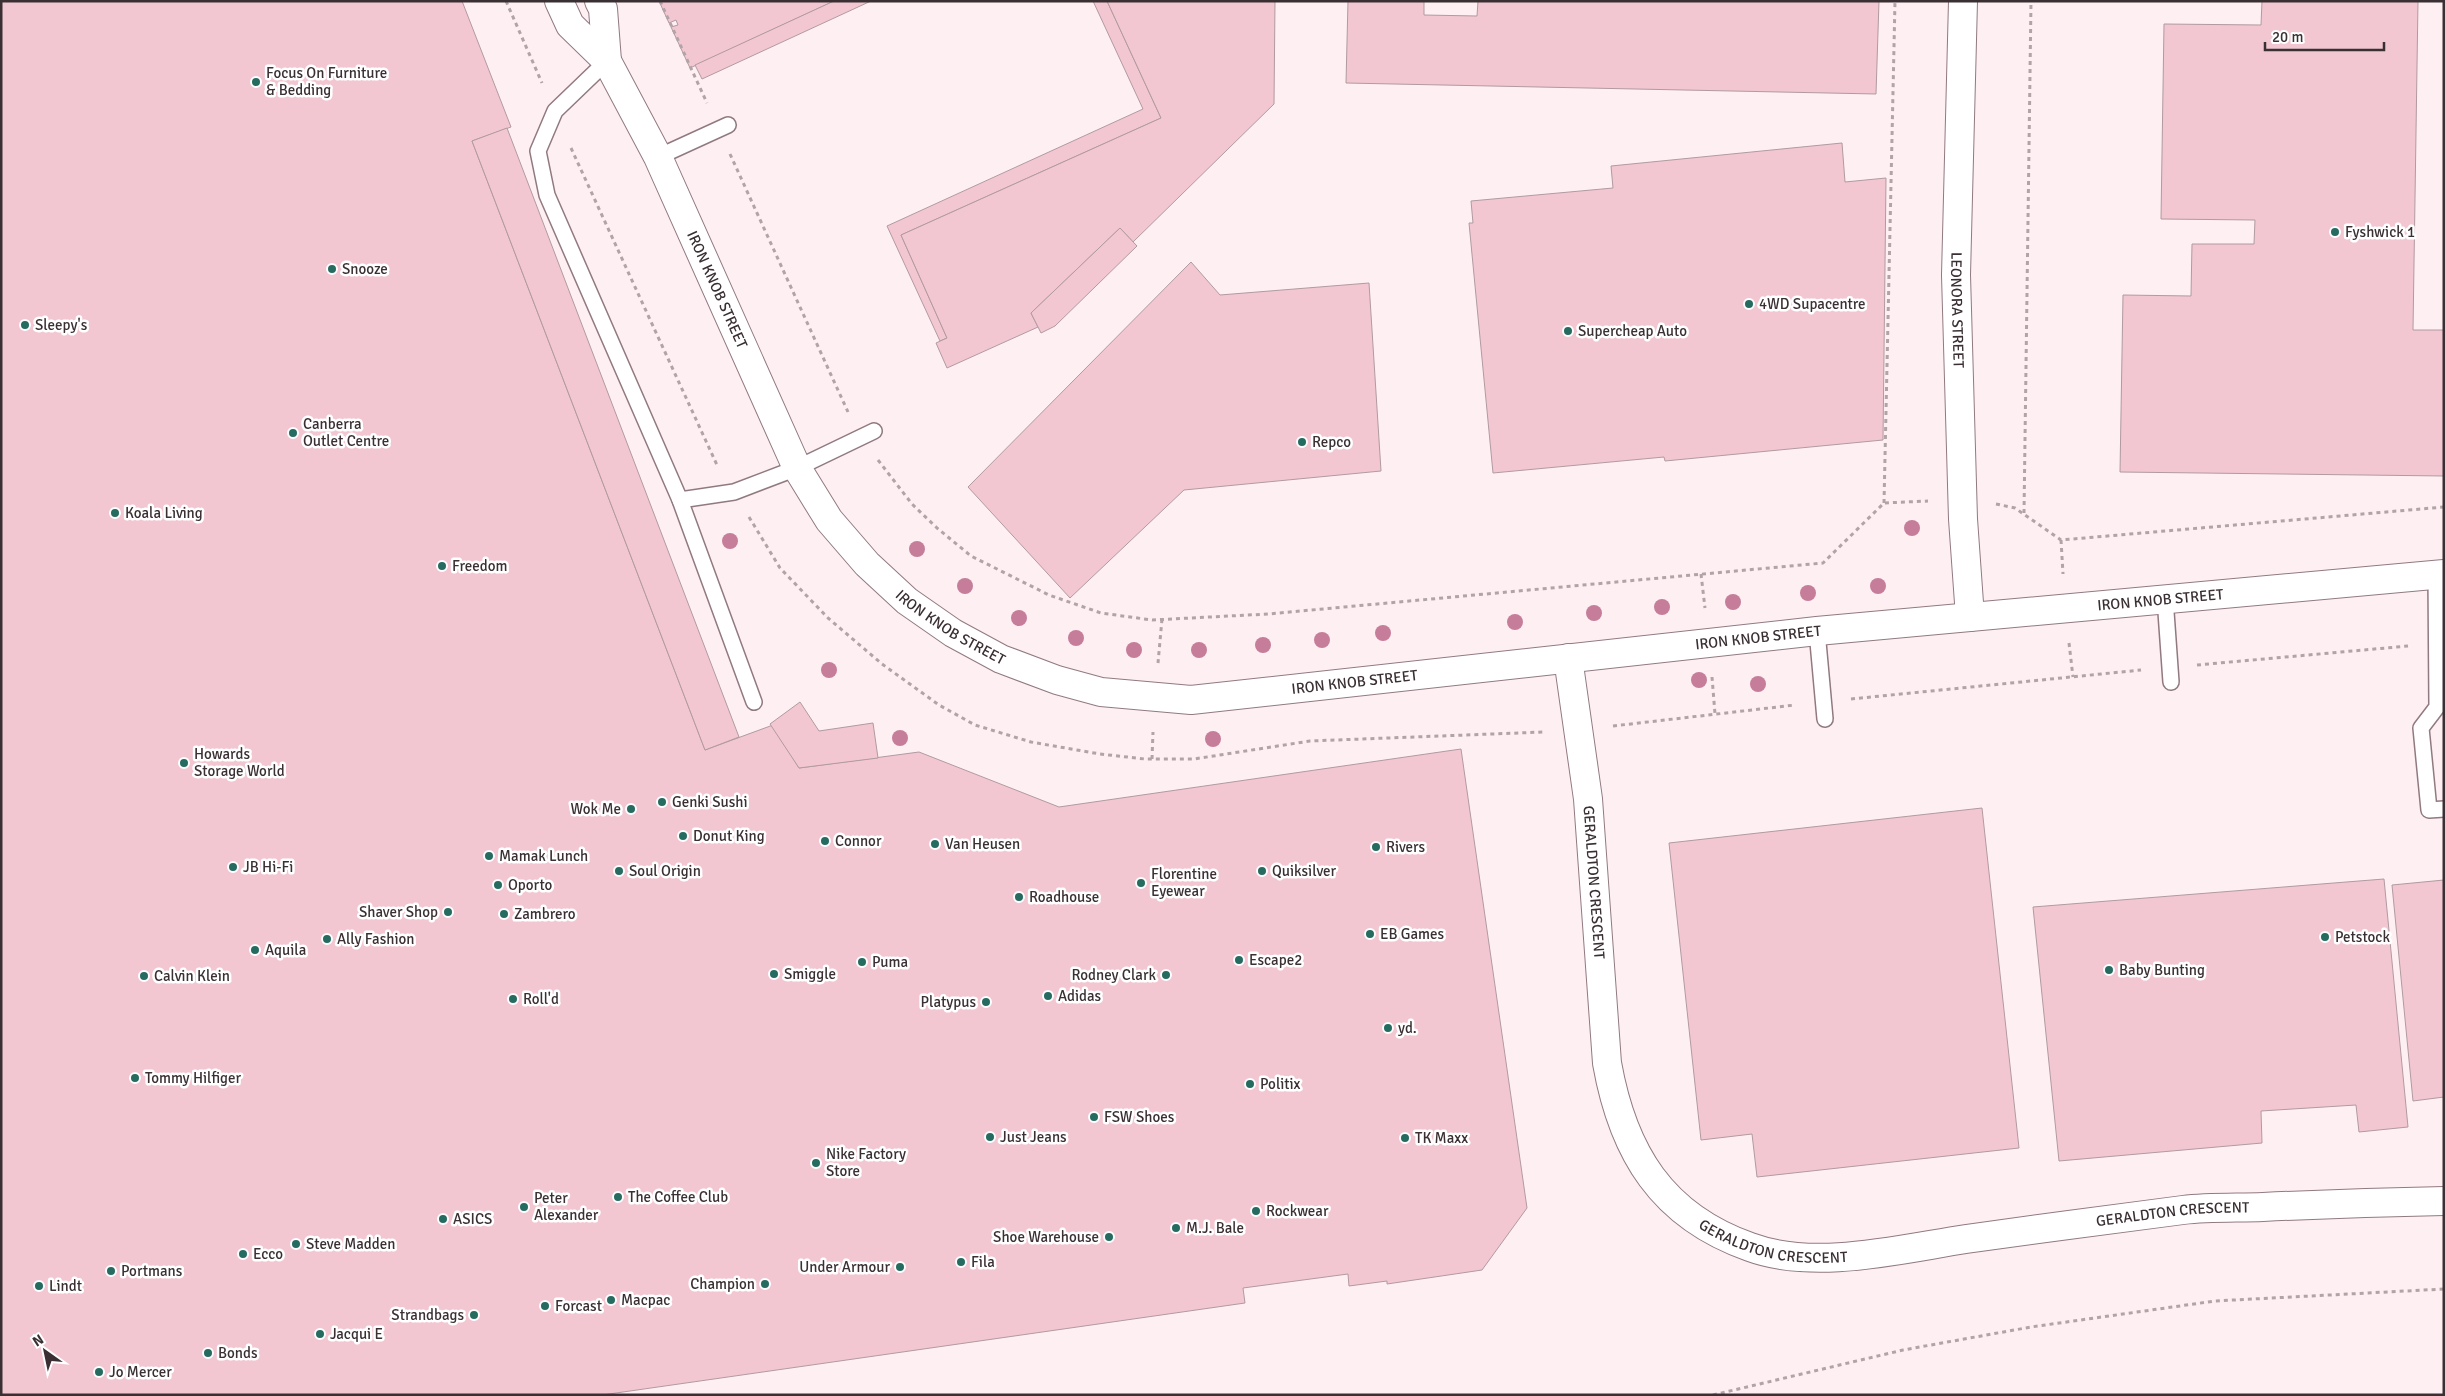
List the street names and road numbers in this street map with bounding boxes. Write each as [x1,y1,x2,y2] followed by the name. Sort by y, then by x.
[683,228,752,352] street label: IRON KNOB STREET
[1947,252,1968,369] street label: LEONORA STREET
[2096,585,2225,614] street label: IRON KNOB STREET
[892,586,1009,669] street label: IRON KNOB STREET
[1694,622,1823,653] street label: IRON KNOB STREET
[1291,666,1419,698] street label: IRON KNOB STREET
[1580,805,1609,960] street label: GERALDTON CRESCENT
[2095,1198,2250,1230] street label: GERALDTON CRESCENT
[1696,1215,1849,1267] street label: GERALDTON CRESCENT

